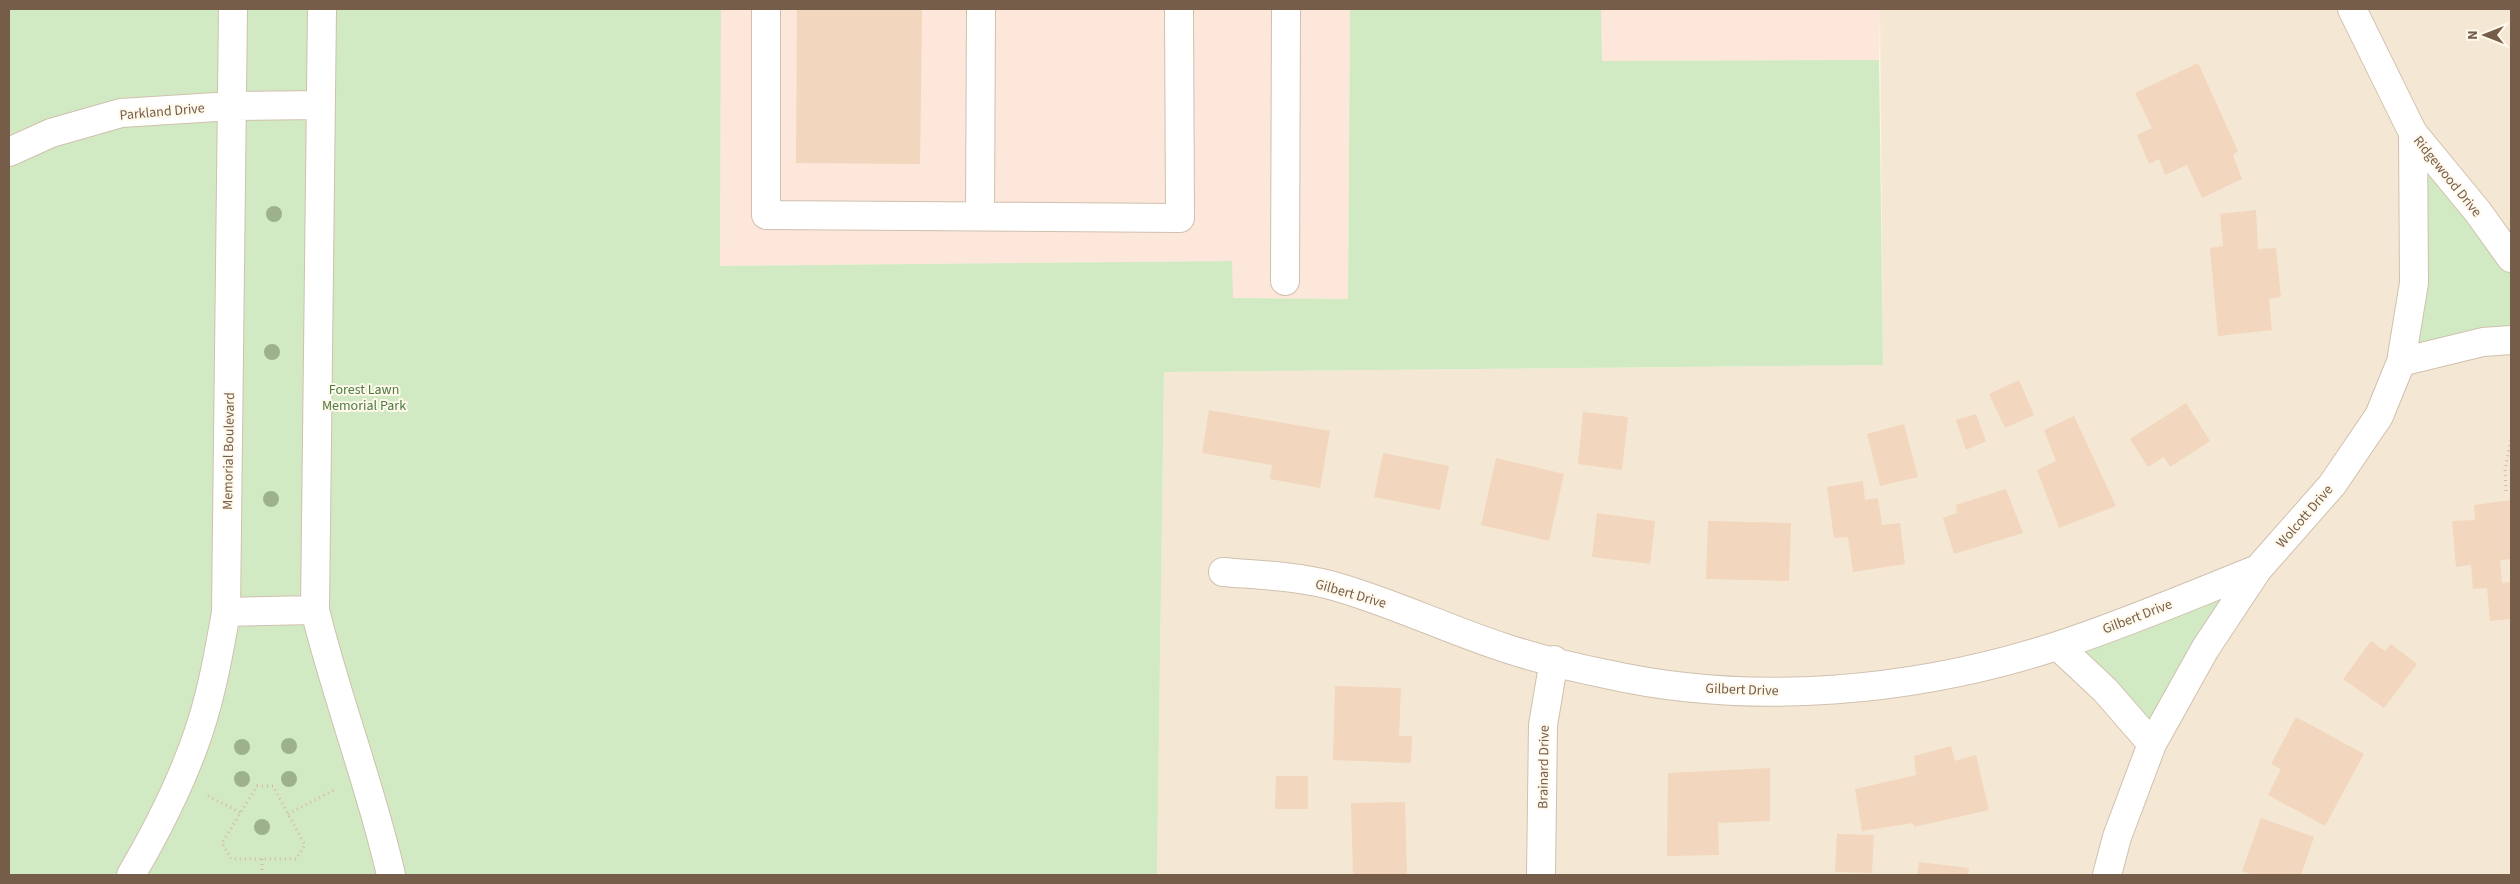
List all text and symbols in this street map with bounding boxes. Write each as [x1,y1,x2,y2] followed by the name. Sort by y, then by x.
[2460,10,2510,60] north arrow
[2463,30,2483,40] text: N
[119,98,206,126] street label: Parkland Drive
[2408,132,2486,221] street label: Ridgewood Drive
[322,380,406,416] park label: Forest Lawn Memorial Park
[218,392,240,510] street label: Memorial Boulevard
[2272,481,2338,553] street label: Wolcott Drive
[1313,574,1389,614] street label: Gilbert Drive
[2100,594,2175,639] street label: Gilbert Drive
[1705,679,1779,701] street label: Gilbert Drive
[1533,725,1555,809] street label: Brainard Drive

